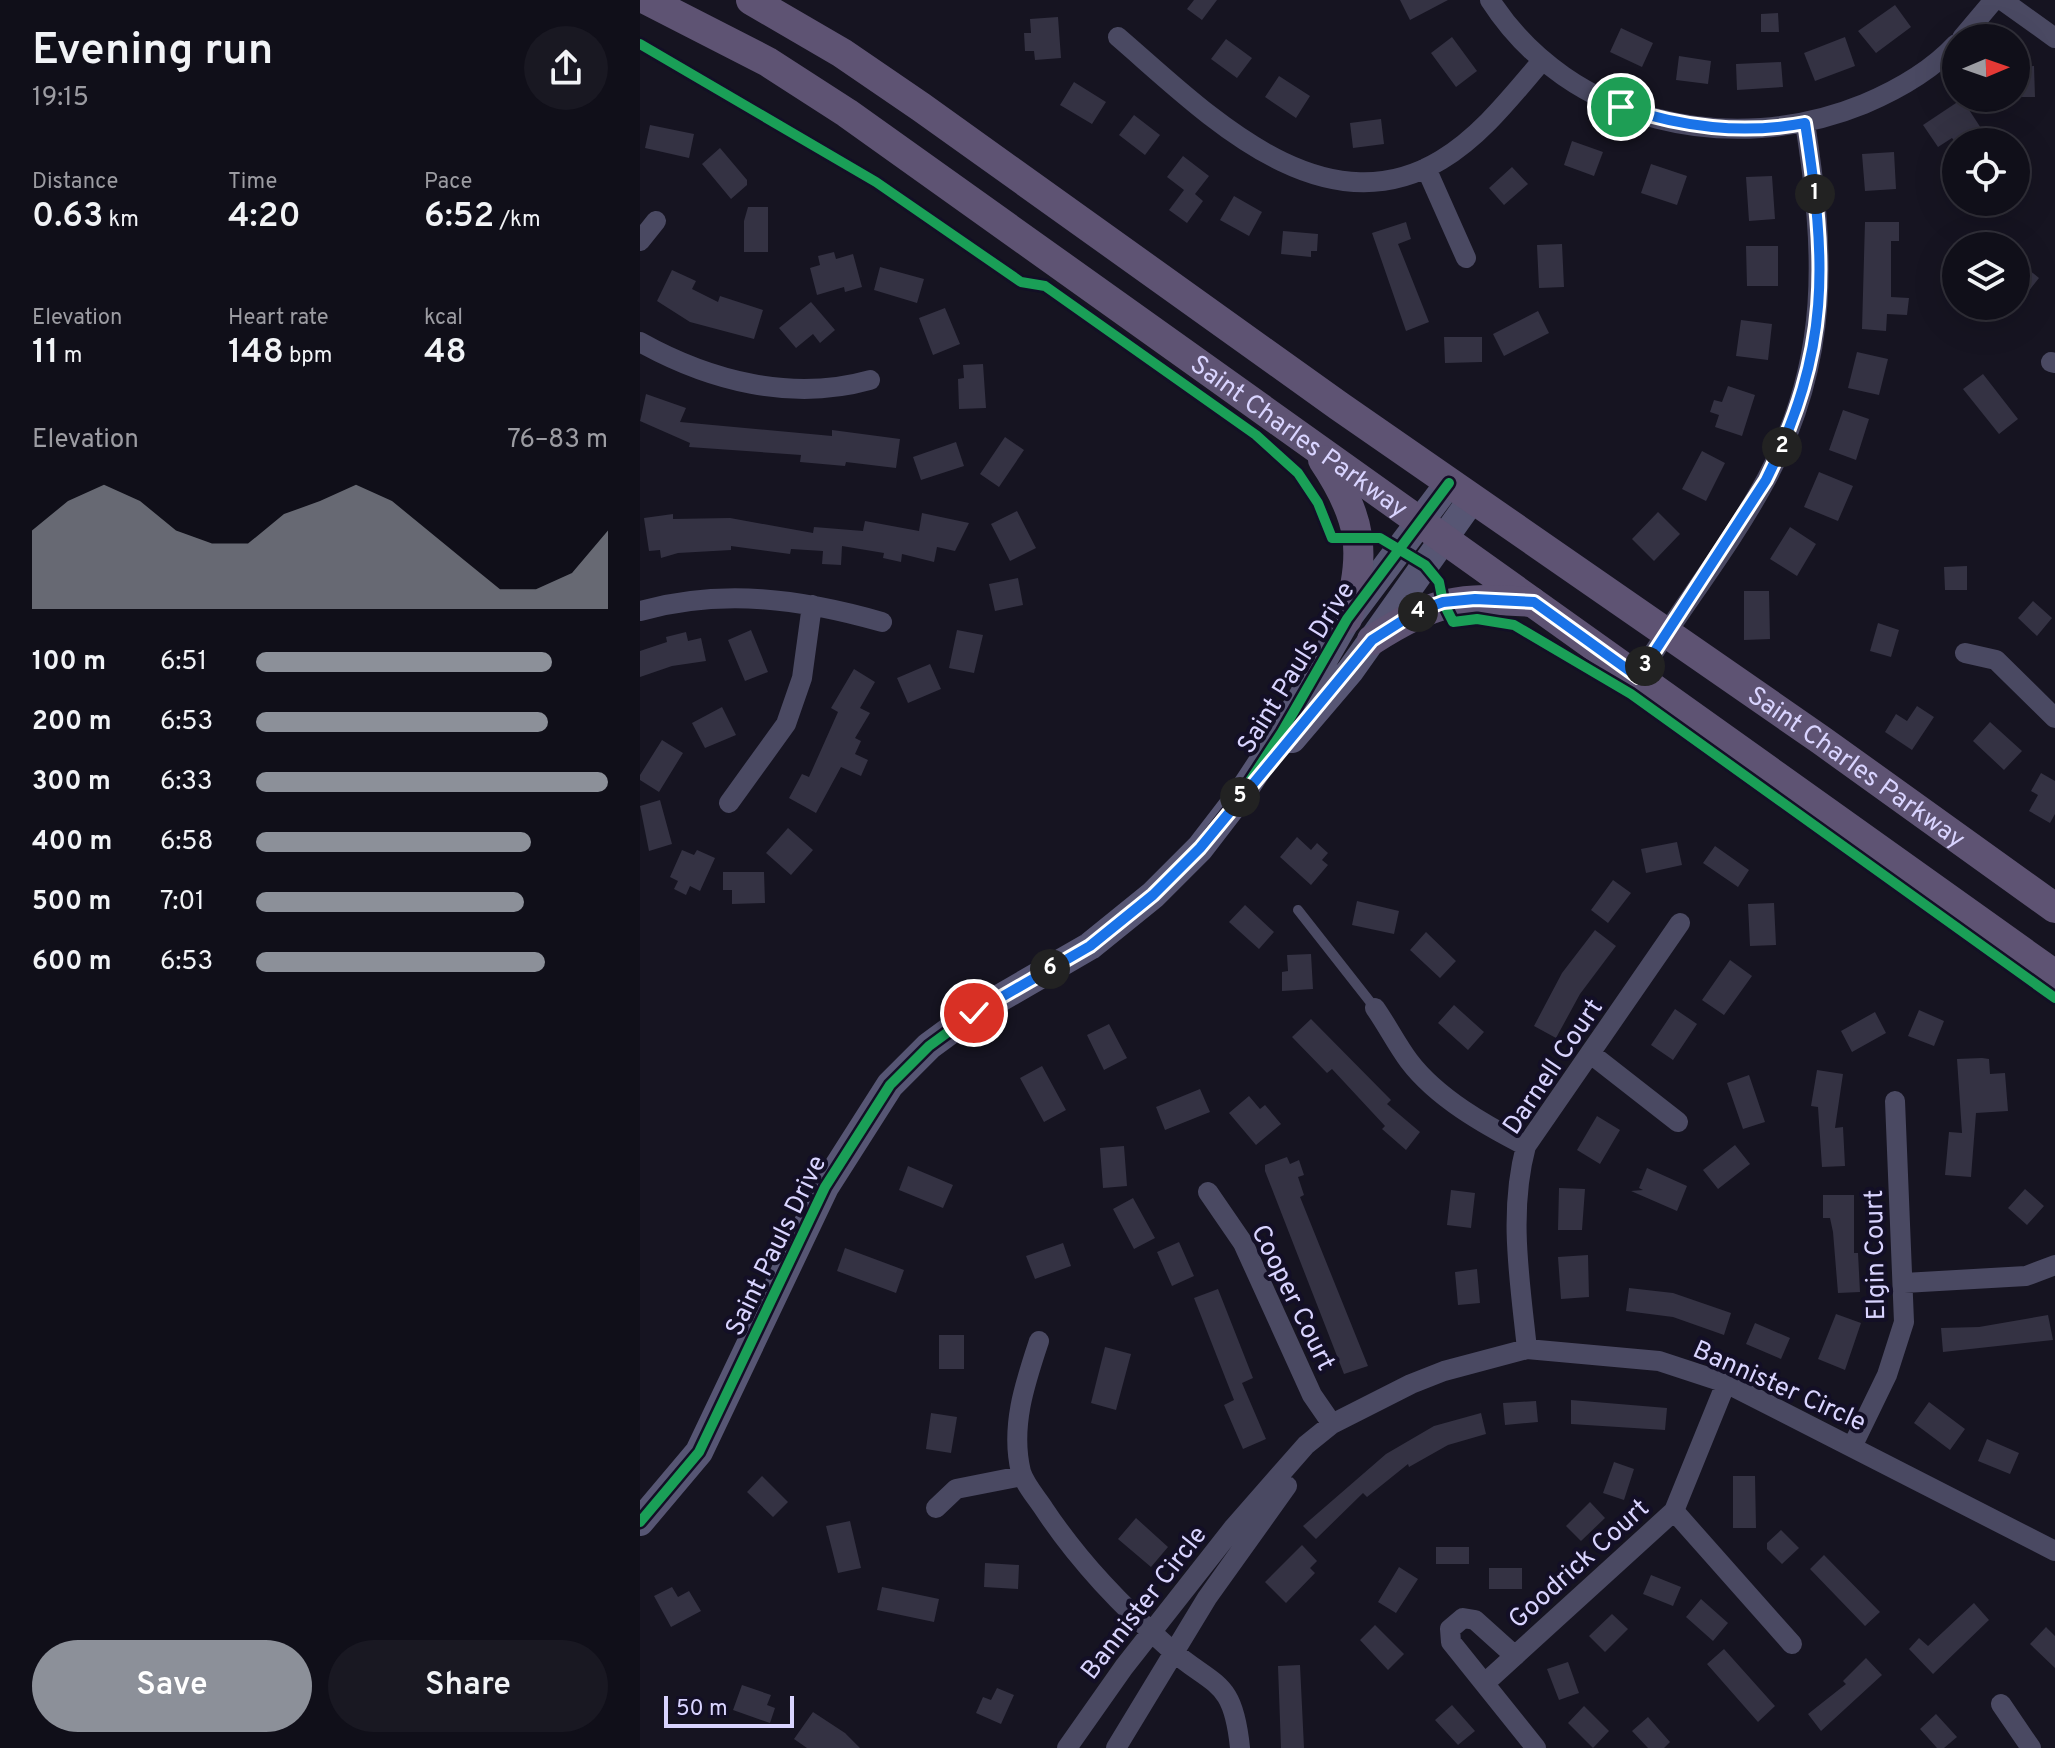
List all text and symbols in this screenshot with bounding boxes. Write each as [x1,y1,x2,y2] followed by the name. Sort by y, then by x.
[32,24,273,80] text: Evening run
[1942,24,2030,112] north arrow
[1942,24,2030,320] map controls
[524,26,608,110] button: share
[1587,73,1655,141] pin
[32,82,89,115] text: 19:15
[1599,85,1643,129] icon: arrive
[1942,128,2030,216] button: locate
[32,169,118,196] text: Distance
[228,169,277,196] text: Time
[424,169,472,196] text: Pace
[1795,174,1835,214] pin: 1
[1811,180,1819,207] text: 1
[32,196,103,239] text: 0.63
[228,196,301,239] text: 4:20
[424,196,494,239] text: 6:52
[103,207,139,234] text: km
[494,207,541,234] text: /km
[1942,232,2030,320] button: layers
[32,305,122,332] text: Elevation
[228,305,329,332] text: Heart rate
[424,305,463,332] text: kcal
[32,332,59,375] text: 11
[228,332,284,375] text: 148
[424,332,467,375] text: 48
[59,343,82,370] text: m
[284,343,332,370] text: bpm
[1183,349,1413,527] street label: Saint Charles Parkway
[32,424,139,457] text: Elevation
[507,424,608,457] text: 76–83 m
[1762,427,1802,467] pin: 2
[1775,433,1789,460] text: 2
[1231,576,1363,761] street label: Saint Pauls Drive
[1398,592,1438,632] pin: 4
[1411,598,1425,625] text: 4
[32,646,106,679] text: 100 m
[160,646,207,679] text: 6:51
[1625,646,1665,686] pin: 3
[1638,652,1652,679] text: 3
[1740,680,1971,857] street label: Saint Charles Parkway
[32,706,111,739] text: 200 m
[160,706,213,739] text: 6:53
[32,766,111,799] text: 300 m
[160,766,213,799] text: 6:33
[1220,777,1260,817] pin: 5
[1233,783,1247,810] text: 5
[32,826,112,859] text: 400 m
[160,826,213,859] text: 6:58
[32,886,111,919] text: 500 m
[160,886,205,919] text: 7:01
[32,946,112,979] text: 600 m
[160,946,213,979] text: 6:53
[1030,949,1070,989] pin: 6
[1043,955,1057,982] text: 6
[940,979,1008,1047] pin
[952,991,996,1035] icon: check
[1497,993,1612,1142] street label: Darnell Court
[719,1150,835,1342] street label: Saint Pauls Drive
[1859,1189,1894,1321] street label: Elgin Court
[1242,1220,1341,1377] street label: Cooper Court
[1687,1334,1871,1440] street label: Bannister Circle
[1502,1493,1657,1637] street label: Goodrick Court
[1075,1520,1215,1687] street label: Bannister Circle
[32,1640,312,1732] button: Save
[328,1640,608,1732] button: Share
[664,1692,794,1728] scale bar
[676,1696,728,1723] text: 50 m

